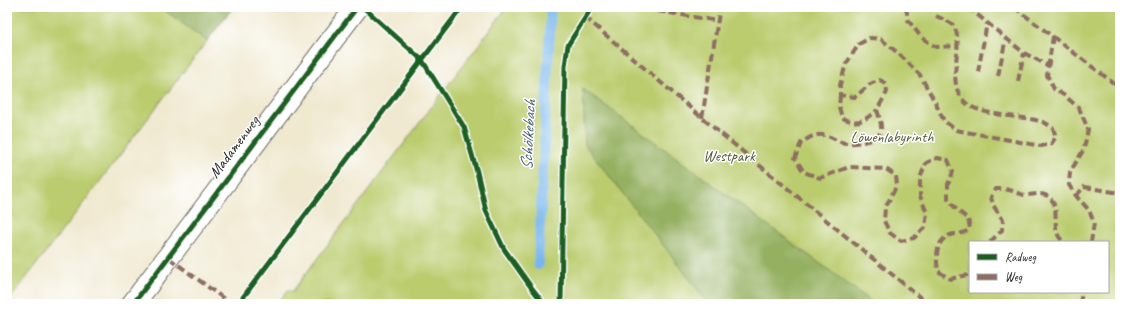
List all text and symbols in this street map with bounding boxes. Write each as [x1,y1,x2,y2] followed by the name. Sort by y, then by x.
[516,98,540,171] water label: Schölkebach
[204,111,265,182] street label: Madamenweg
[850,127,934,147] park label: Löwenlabyrinth
[703,146,756,166] park label: Westpark
[969,241,1109,293] legend
[1005,249,1036,265] text: Radweg
[1005,269,1023,285] text: Weg

